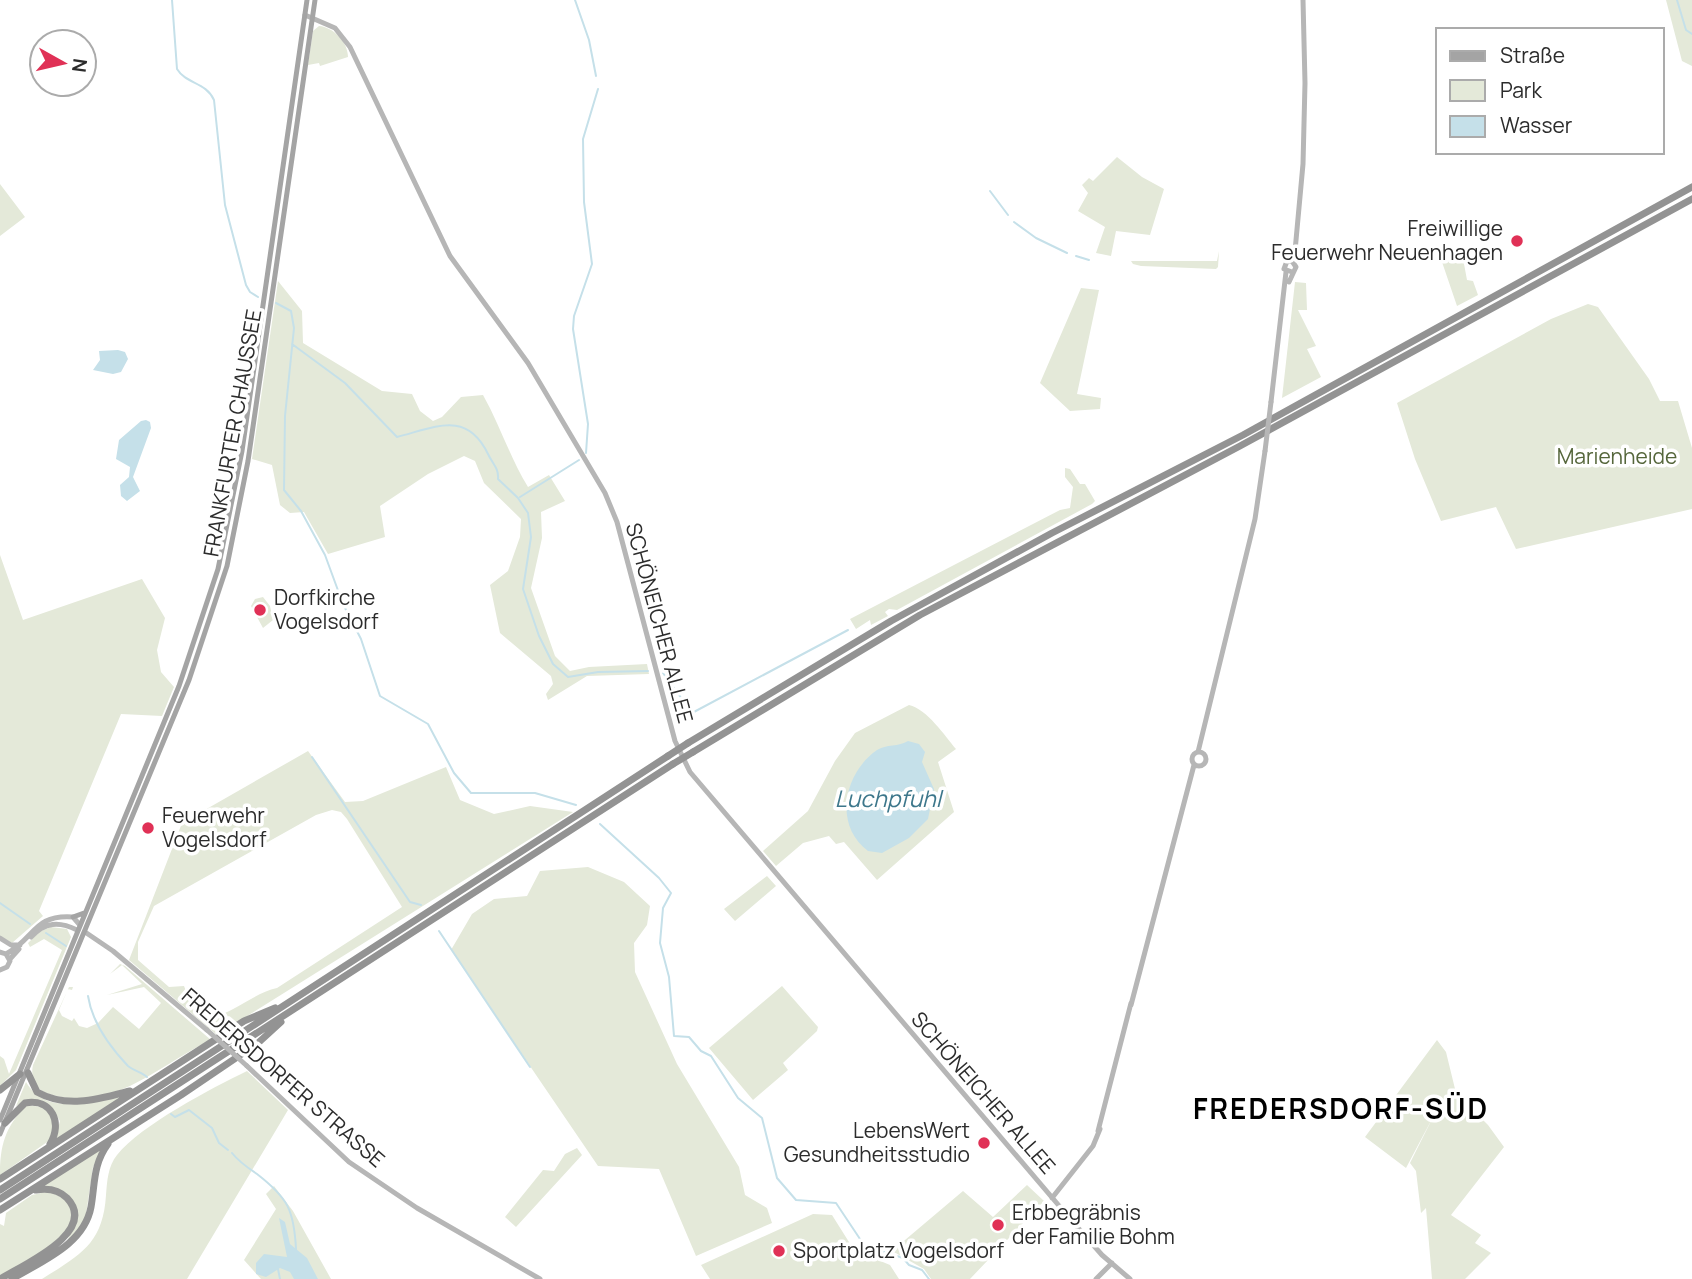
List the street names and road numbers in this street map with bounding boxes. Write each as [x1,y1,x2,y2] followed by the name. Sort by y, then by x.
[196,307,268,559] street label: FRANKFURTER CHAUSSEE
[620,519,700,726] street label: SCHÖNEICHER ALLEE
[176,981,391,1173] street label: FREDERSDORFER STRASSE
[906,1005,1062,1179] street label: SCHÖNEICHER ALLEE

